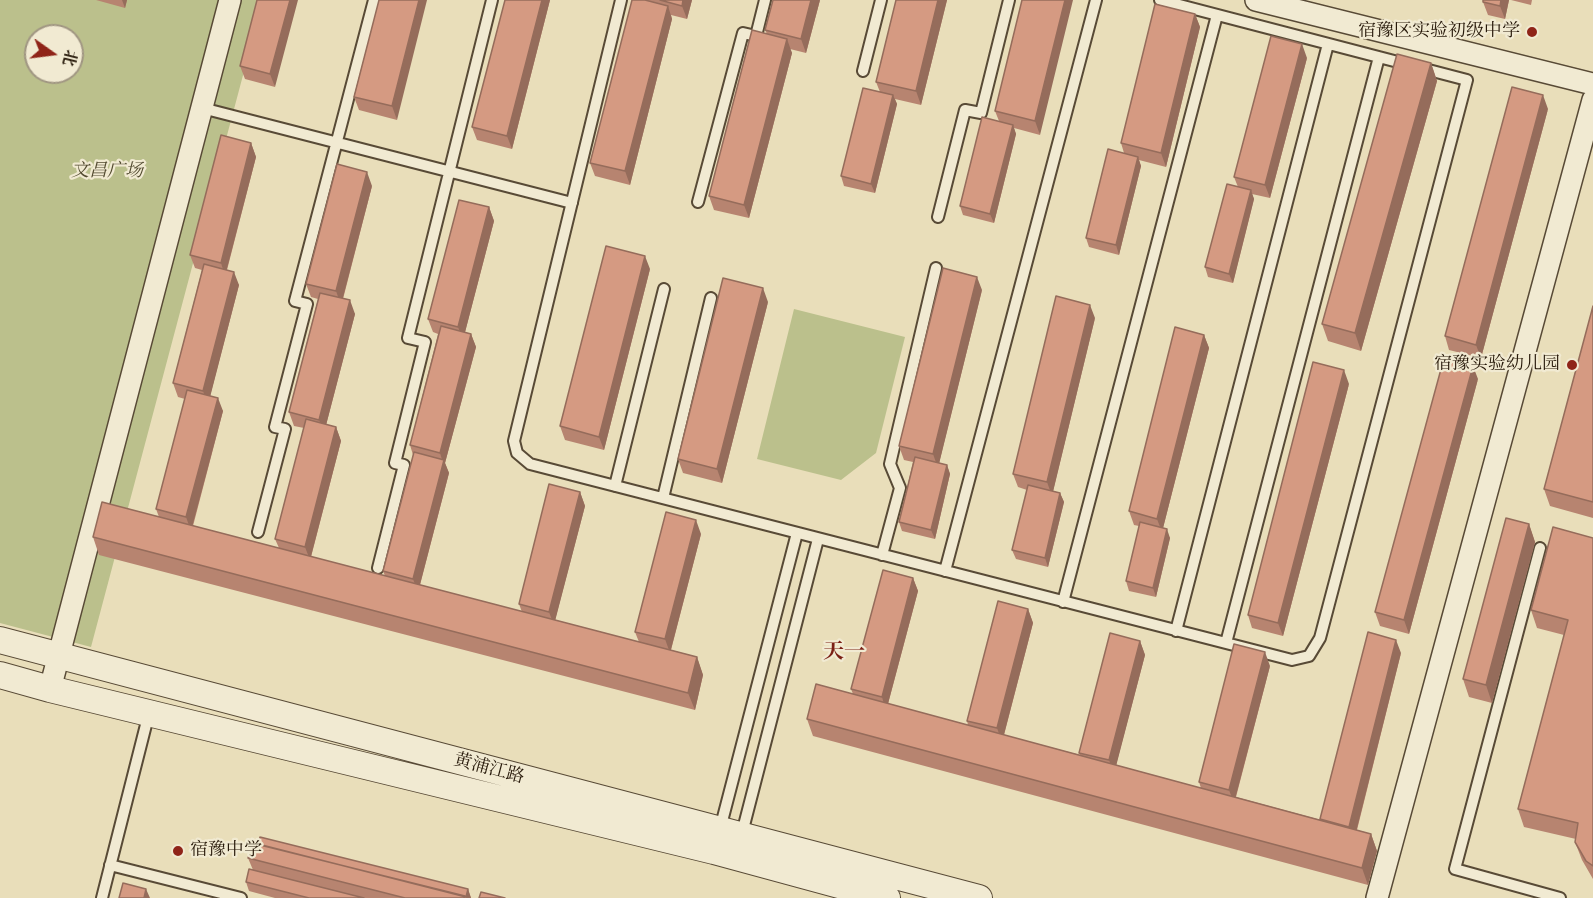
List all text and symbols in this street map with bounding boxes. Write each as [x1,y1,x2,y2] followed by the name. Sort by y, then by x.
[1358,21,1520,43] place label: 宿豫区实验初级中学
[24,24,84,84] north arrow
[1525,25,1539,39] marker: 宿豫区实验初级中学
[57,47,82,68] text: 北
[71,161,143,183] park label: 文昌广场
[1434,354,1560,376] place label: 宿豫实验幼儿园
[1565,358,1579,372] marker: 宿豫实验幼儿园
[823,640,865,666] district label: 天一
[451,749,527,789] street label: 黄浦江路
[190,840,262,862] place label: 宿豫中学
[171,844,185,858] marker: 宿豫中学

